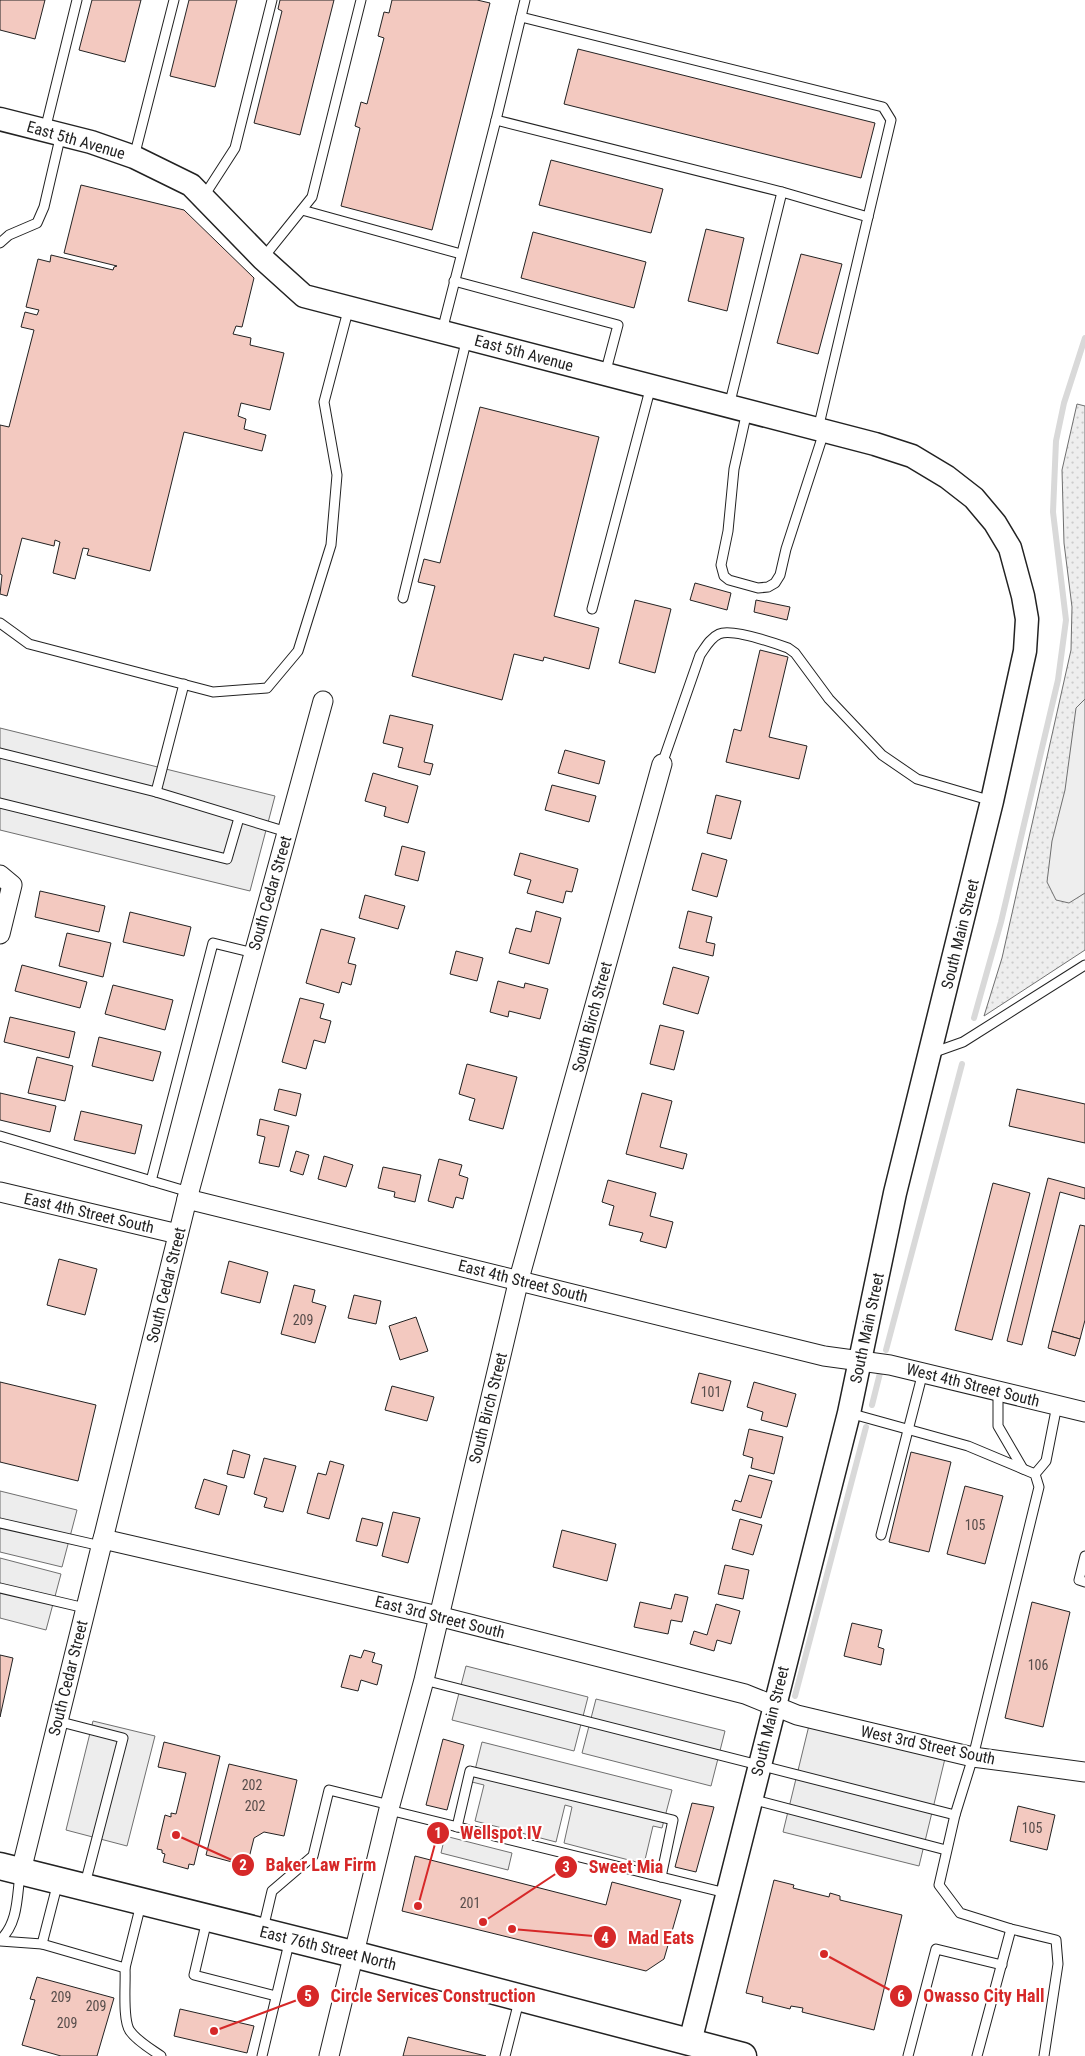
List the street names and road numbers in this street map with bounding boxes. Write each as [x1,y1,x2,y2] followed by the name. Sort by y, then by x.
[25,117,127,163] street label: East 5th Avenue
[473,331,575,375] street label: East 5th Avenue
[245,833,296,953] street label: South Cedar Street
[937,877,983,991] street label: South Main Street
[568,959,616,1074] street label: South Birch Street
[22,1189,156,1237] street label: East 4th Street South
[142,1225,190,1345] street label: South Cedar Street
[456,1256,590,1306] street label: East 4th Street South
[846,1271,888,1385] street label: South Main Street
[465,1350,511,1465] street label: South Birch Street
[904,1359,1042,1411] street label: West 4th Street South
[373,1592,507,1642] street label: East 3rd Street South
[44,1618,92,1738] street label: South Cedar Street
[747,1664,793,1778] street label: South Main Street
[859,1721,997,1769] street label: West 3rd Street South
[258,1922,398,1974] street label: East 76th Street North

